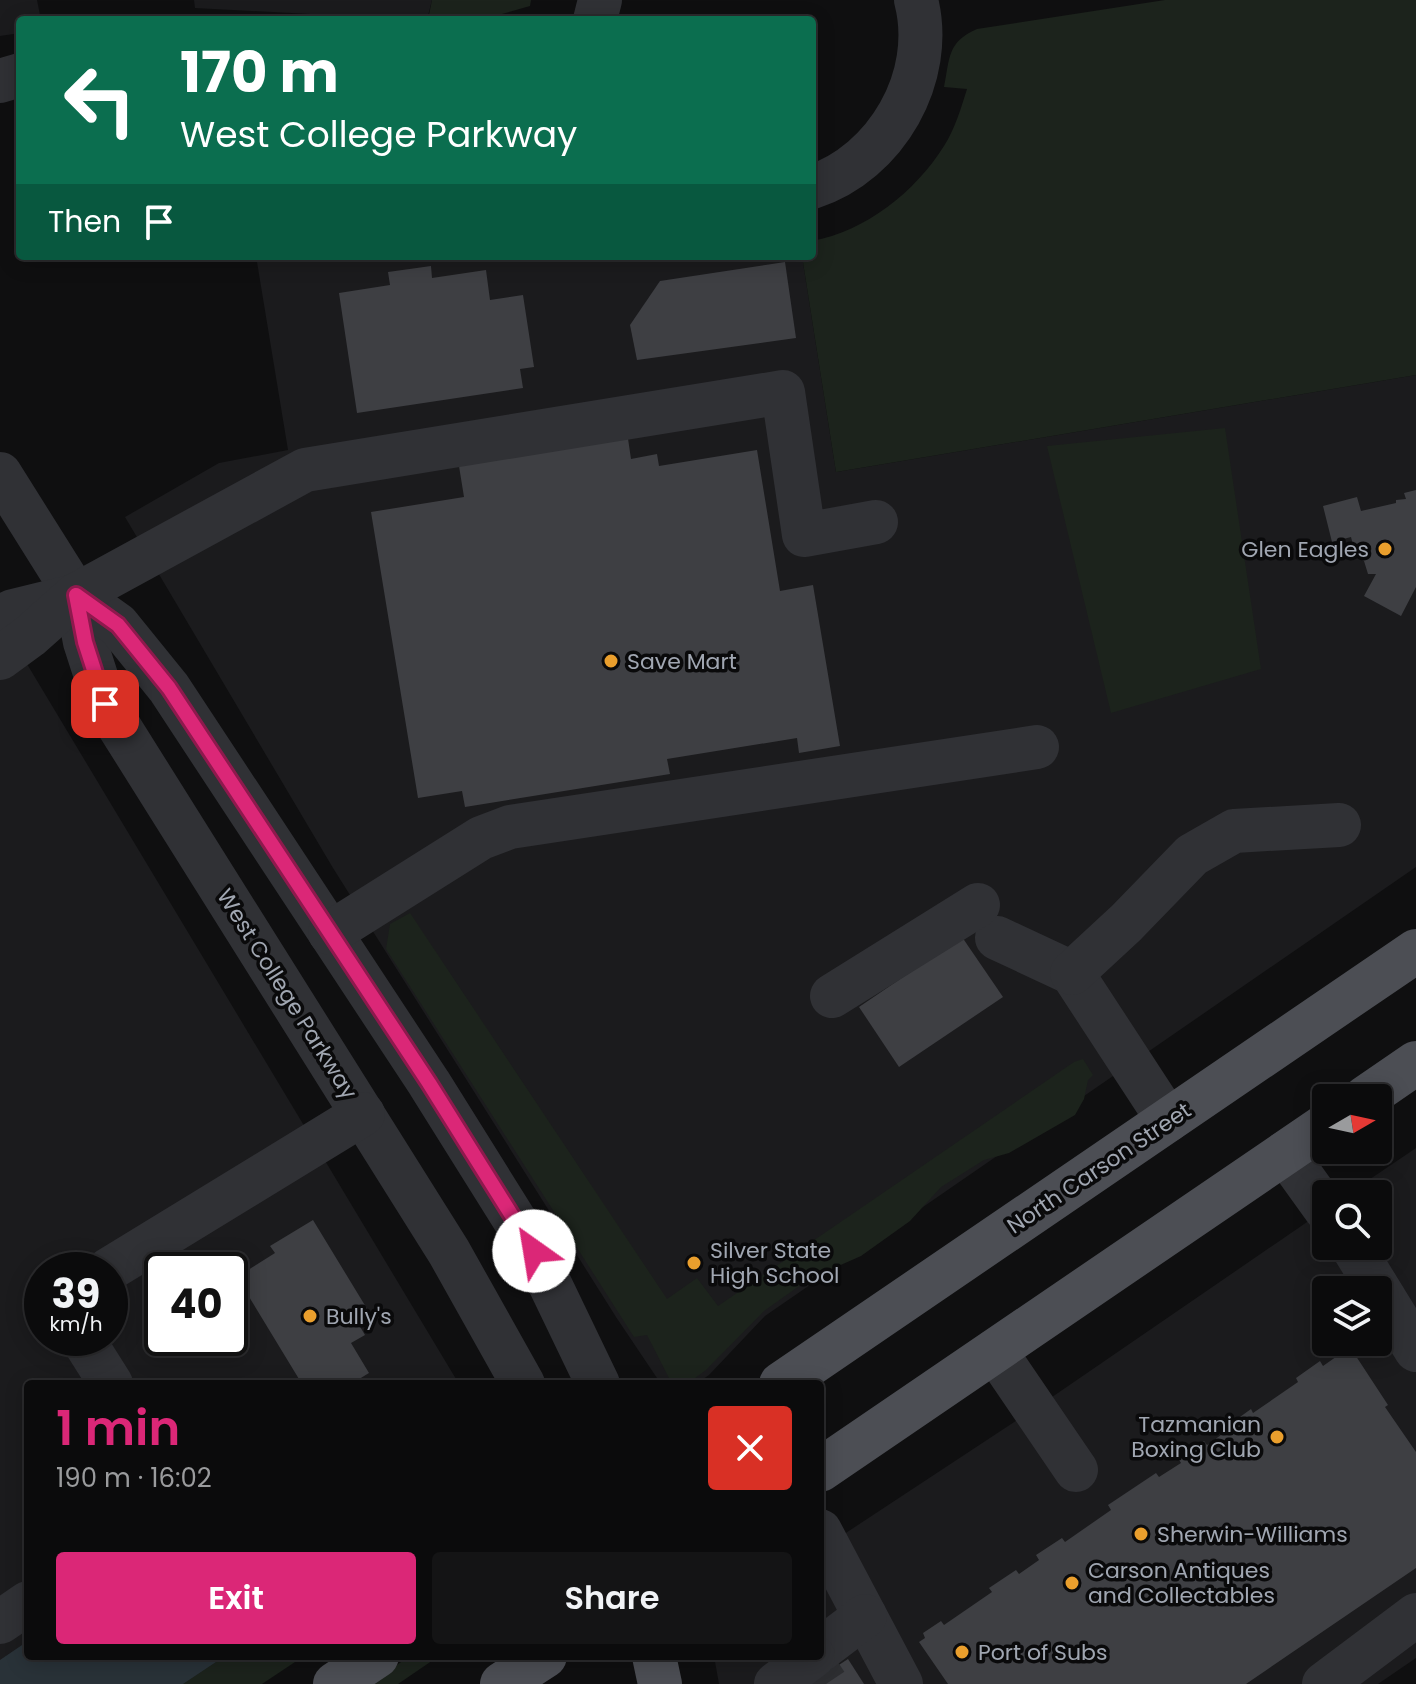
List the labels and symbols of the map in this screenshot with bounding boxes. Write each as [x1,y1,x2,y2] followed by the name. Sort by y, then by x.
[1241,534,1369,565] place label: Glen Eagles
[1376,540,1394,558] marker: Glen Eagles
[627,646,737,677] place label: Save Mart
[602,652,620,670] marker: Save Mart
[71,670,139,738] pin
[210,883,365,1106] street label: West College Parkway
[1312,1084,1392,1164] north arrow
[1001,1095,1197,1241] street label: North Carson Street
[492,1209,576,1293] position arrow
[710,1235,839,1291] place label: Silver State High School
[144,1252,248,1356] speed limit sign: 40
[685,1254,703,1272] marker: Silver State High School
[326,1301,392,1332] place label: Bully's
[301,1307,319,1325] marker: Bully's
[1131,1409,1261,1465] place label: Tazmanian Boxing Club
[1268,1428,1286,1446] marker: Tazmanian Boxing Club
[1157,1519,1348,1550] place label: Sherwin-Williams
[1132,1525,1150,1543] marker: Sherwin-Williams
[1088,1555,1275,1611] place label: Carson Antiques and Collectables
[1063,1574,1081,1592] marker: Carson Antiques and Collectables
[978,1637,1107,1668] place label: Port of Subs
[953,1643,971,1661] marker: Port of Subs

